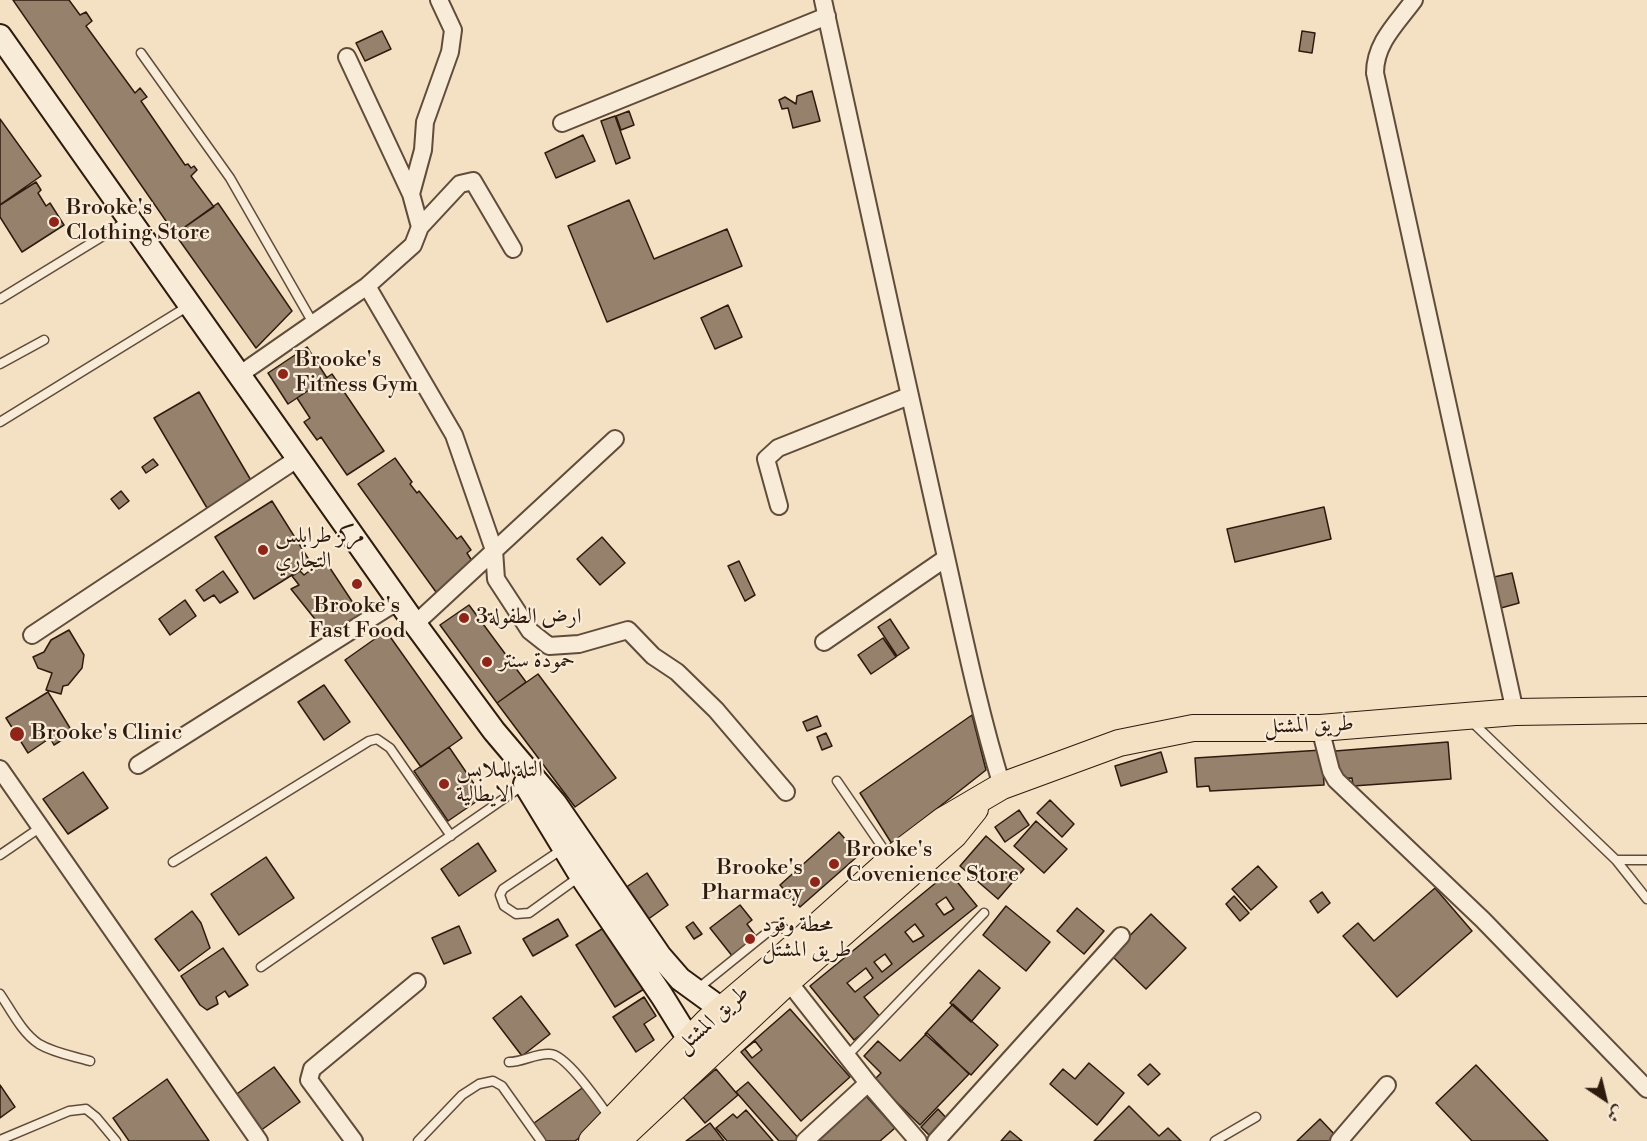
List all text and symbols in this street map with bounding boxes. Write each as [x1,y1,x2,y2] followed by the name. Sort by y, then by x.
[66,196,210,248] place label: Brooke's Clothing Store
[47,215,61,229] marker: Brooke's Clothing Store
[295,348,418,400] place label: Brooke's Fitness Gym
[276,367,290,381] marker: Brooke's Fitness Gym
[275,524,365,576] place label: مركز طرابلس التجاري
[256,543,270,557] marker: مركز طرابلس التجاري
[350,577,364,591] marker: Brooke's Fast Food
[309,594,405,646] place label: Brooke's Fast Food
[476,605,582,631] place label: ارض الطفولة3
[457,611,471,625] marker: ارض الطفولة3
[499,649,575,675] place label: حمودة سنتر
[480,655,494,669] marker: حمودة سنتر
[1264,711,1354,741] street label: طريق المشتل
[31,721,182,747] place label: Brooke's Clinic
[8,725,26,743] marker: Brooke's Clinic
[456,758,543,810] place label: التلة للملابس الايطالية
[437,777,451,791] marker: التلة للملابس الايطالية
[846,838,1019,890] place label: Brooke's Covenience Store
[702,856,803,908] place label: Brooke's Pharmacy
[827,857,841,871] marker: Brooke's Covenience Store
[808,875,822,889] marker: Brooke's Pharmacy
[762,913,851,964] place label: محطة وقود طريق المشتل
[743,932,757,946] marker: محطة وقود طريق المشتل
[671,980,755,1060] street label: طريق المشتل
[1575,1069,1635,1129] north arrow
[1603,1101,1628,1126] text: ش

